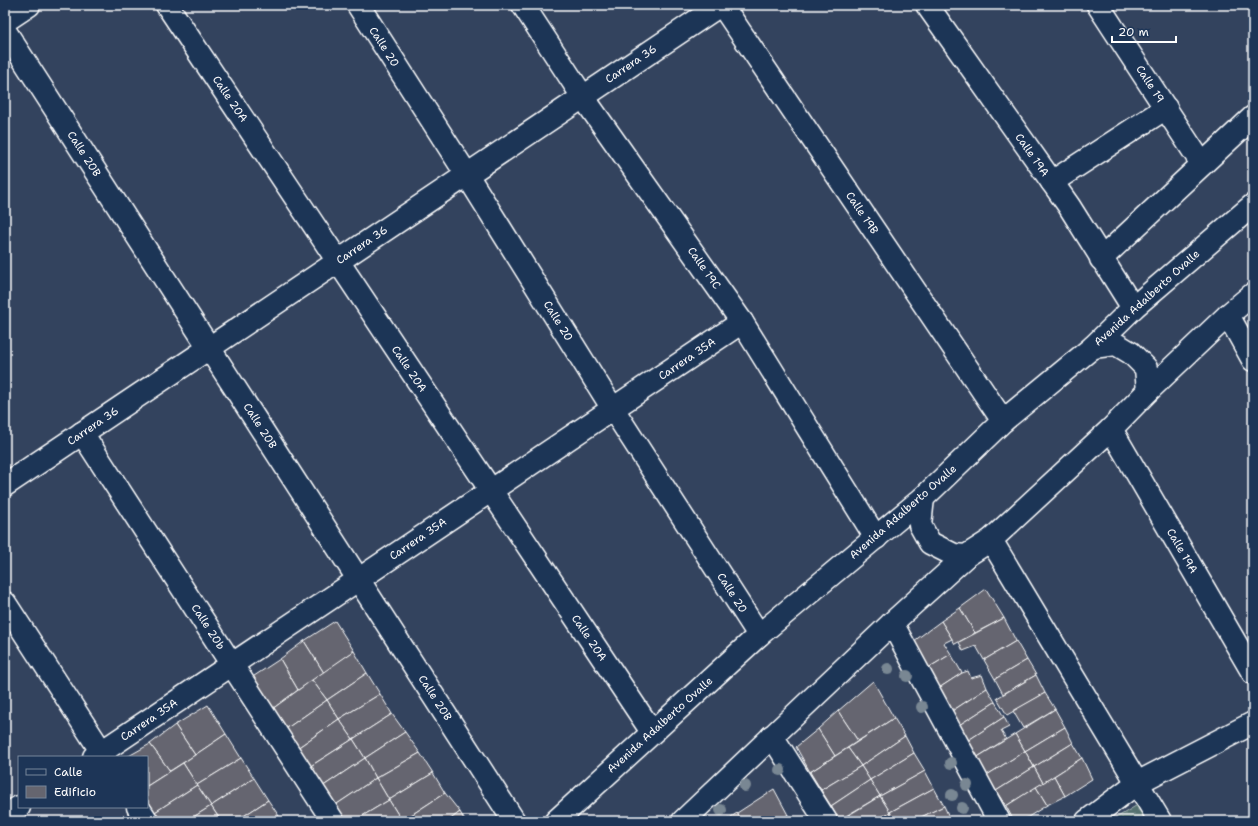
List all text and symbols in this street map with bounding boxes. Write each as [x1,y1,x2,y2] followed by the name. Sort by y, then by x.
[1112,18,1176,44] scale bar
[365,24,403,70] street label: Calle 20
[1118,24,1149,40] text: 20 m
[602,41,660,87] street label: Carrera 36
[1132,62,1168,106] street label: Calle 19
[209,73,251,125] street label: Calle 20A
[64,128,105,180] street label: Calle 20B
[1012,130,1052,180] street label: Calle 19A
[842,189,882,238] street label: Calle 19B
[333,222,391,268] street label: Carrera 36
[684,244,724,292] street label: Calle 19C
[1091,246,1203,350] street label: Avenida Adalberto Ovalle
[540,298,576,344] street label: Calle 20
[655,334,719,384] street label: Carrera 35A
[388,343,430,395] street label: Calle 20A
[240,400,281,452] street label: Calle 20B
[64,403,122,449] street label: Carrera 36
[846,461,960,563] street label: Avenida Adalberto Ovalle
[386,514,450,564] street label: Carrera 35A
[1163,526,1201,576] street label: Calle 19A
[713,570,751,616] street label: Calle 20
[188,601,228,653] street label: Calle 20b
[568,612,610,664] street label: Calle 20A
[415,672,456,724] street label: Calle 20B
[604,673,716,777] street label: Avenida Adalberto Ovalle
[117,695,181,745] street label: Carrera 35A
[18,756,148,808] legend
[54,764,83,780] text: Calle
[54,784,96,800] text: Edificio

